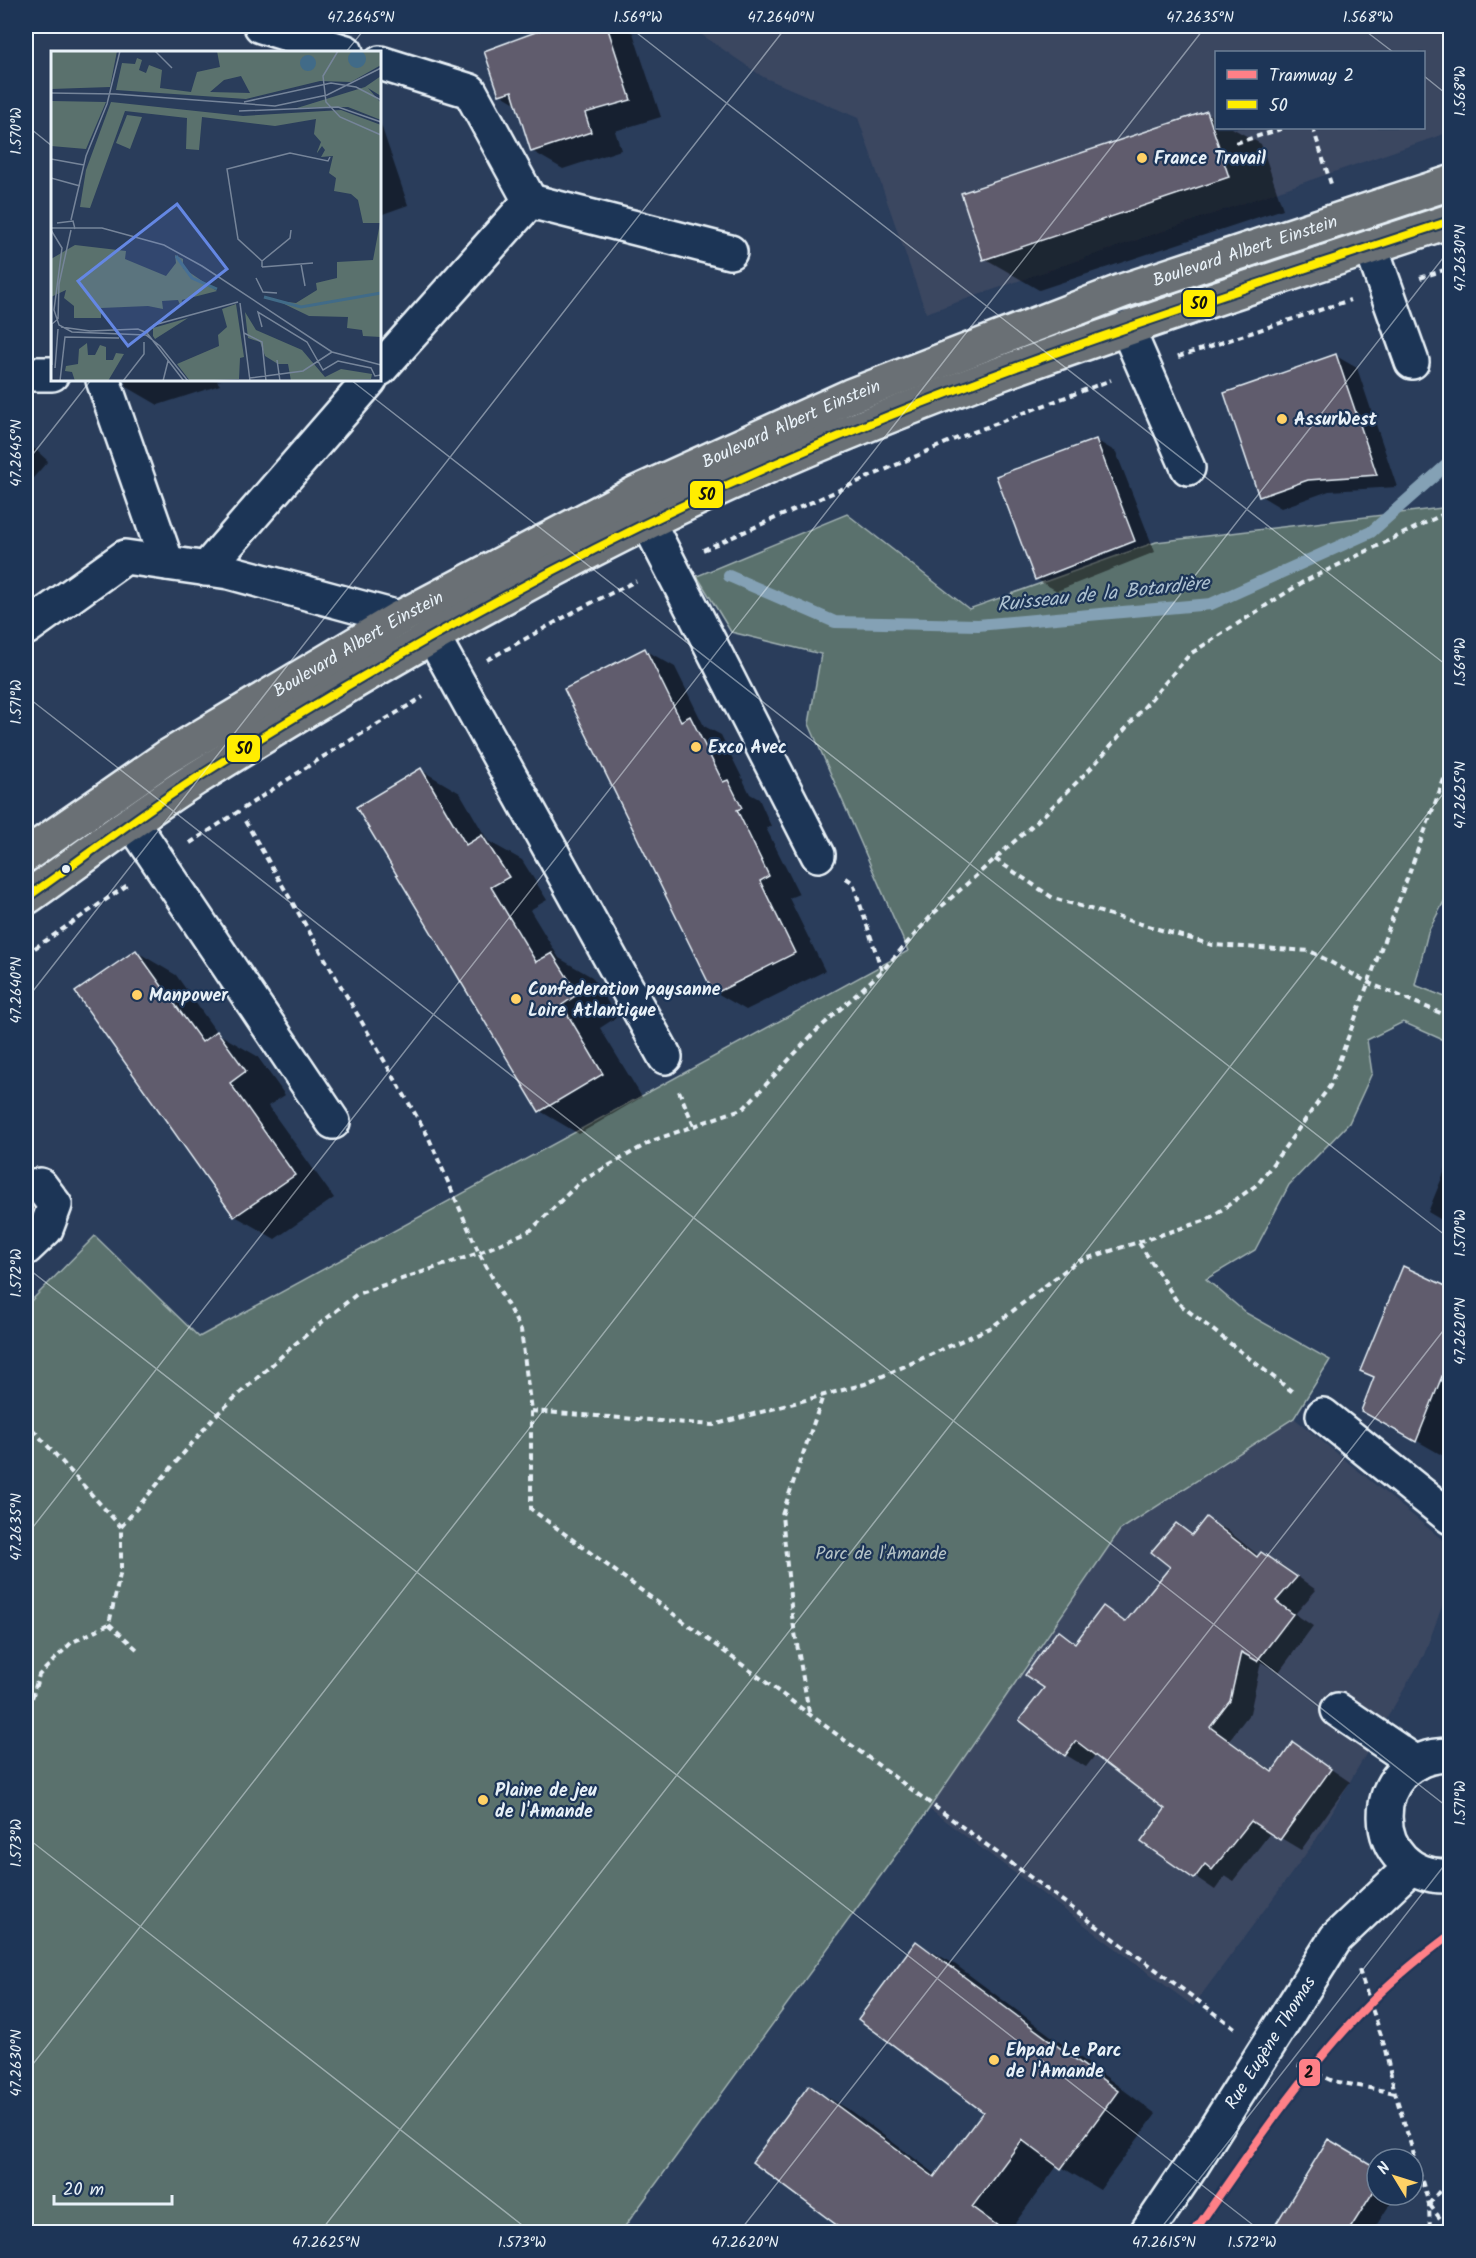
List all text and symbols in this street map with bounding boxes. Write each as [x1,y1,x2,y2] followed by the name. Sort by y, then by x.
[327,6,395,30] text: 47.2645°N
[614,6,663,30] text: 1.569°W
[748,6,814,30] text: 47.2640°N
[1166,6,1234,30] text: 47.2635°N
[1343,6,1394,30] text: 1.568°W
[51,51,381,381] inset map
[1215,51,1425,129] legend
[1269,62,1354,91] text: Tramway 2
[1449,65,1473,116] text: 1.568°W
[1269,92,1288,121] text: 50
[5,107,29,155] text: 1.570°W
[1154,145,1266,174] place label: France Travail
[1135,151,1149,165] marker: France Travail
[1149,208,1342,296] street label: Boulevard Albert Einstein
[1449,224,1473,292] text: 47.2630°N
[1182,289,1216,318] line badge: 50
[1190,292,1208,317] text: 50
[697,373,885,477] street label: Boulevard Albert Einstein
[1294,406,1378,435] place label: AssurWest
[1275,412,1289,426] marker: AssurWest
[5,419,29,487] text: 47.2645°N
[689,480,724,509] line badge: 50
[698,483,716,508] text: 50
[996,568,1213,622] water label: Ruisseau de la Botardière
[268,584,449,706] street label: Boulevard Albert Einstein
[1449,637,1473,686] text: 1.569°W
[5,679,29,724] text: 1.571°W
[226,734,261,763] line badge: 50
[708,734,787,763] place label: Exco Avec
[235,737,253,762] text: 50
[689,740,703,754] marker: Exco Avec
[1449,761,1473,829] text: 47.2625°N
[60,863,72,875] unlabelled marker
[5,957,29,1023] text: 47.2640°N
[528,976,721,1026] place label: Confederation paysanne Loire Atlantique
[149,982,229,1011] place label: Manpower
[130,988,144,1002] marker: Manpower
[509,992,523,1006] marker: Confederation paysanne Loire Atlantique
[1449,1209,1473,1257] text: 1.570°W
[5,1248,29,1297] text: 1.572°W
[1449,1297,1473,1365] text: 47.2620°N
[5,1493,29,1561] text: 47.2635°N
[815,1540,947,1569] park label: Parc de l'Amande
[495,1777,597,1827] place label: Plaine de jeu de l'Amande
[1449,1780,1473,1825] text: 1.571°W
[476,1793,490,1807] marker: Plaine de jeu de l'Amande
[5,1818,29,1867] text: 1.573°W
[1218,1971,1325,2116] street label: Rue Eugène Thomas
[5,2029,29,2097] text: 47.2630°N
[1006,2037,1121,2087] place label: Ehpad Le Parc de l'Amande
[987,2053,1001,2067] marker: Ehpad Le Parc de l'Amande
[1298,2058,1321,2087] line badge: 2
[1304,2061,1314,2086] text: 2
[1365,2147,1425,2207] north arrow
[1371,2157,1397,2180] text: N
[54,2168,172,2206] scale bar
[63,2176,104,2205] text: 20 m
[292,2231,360,2255] text: 47.2625°N
[498,2231,547,2255] text: 1.573°W
[711,2231,779,2255] text: 47.2620°N
[1132,2231,1196,2255] text: 47.2615°N
[1228,2231,1277,2255] text: 1.572°W

